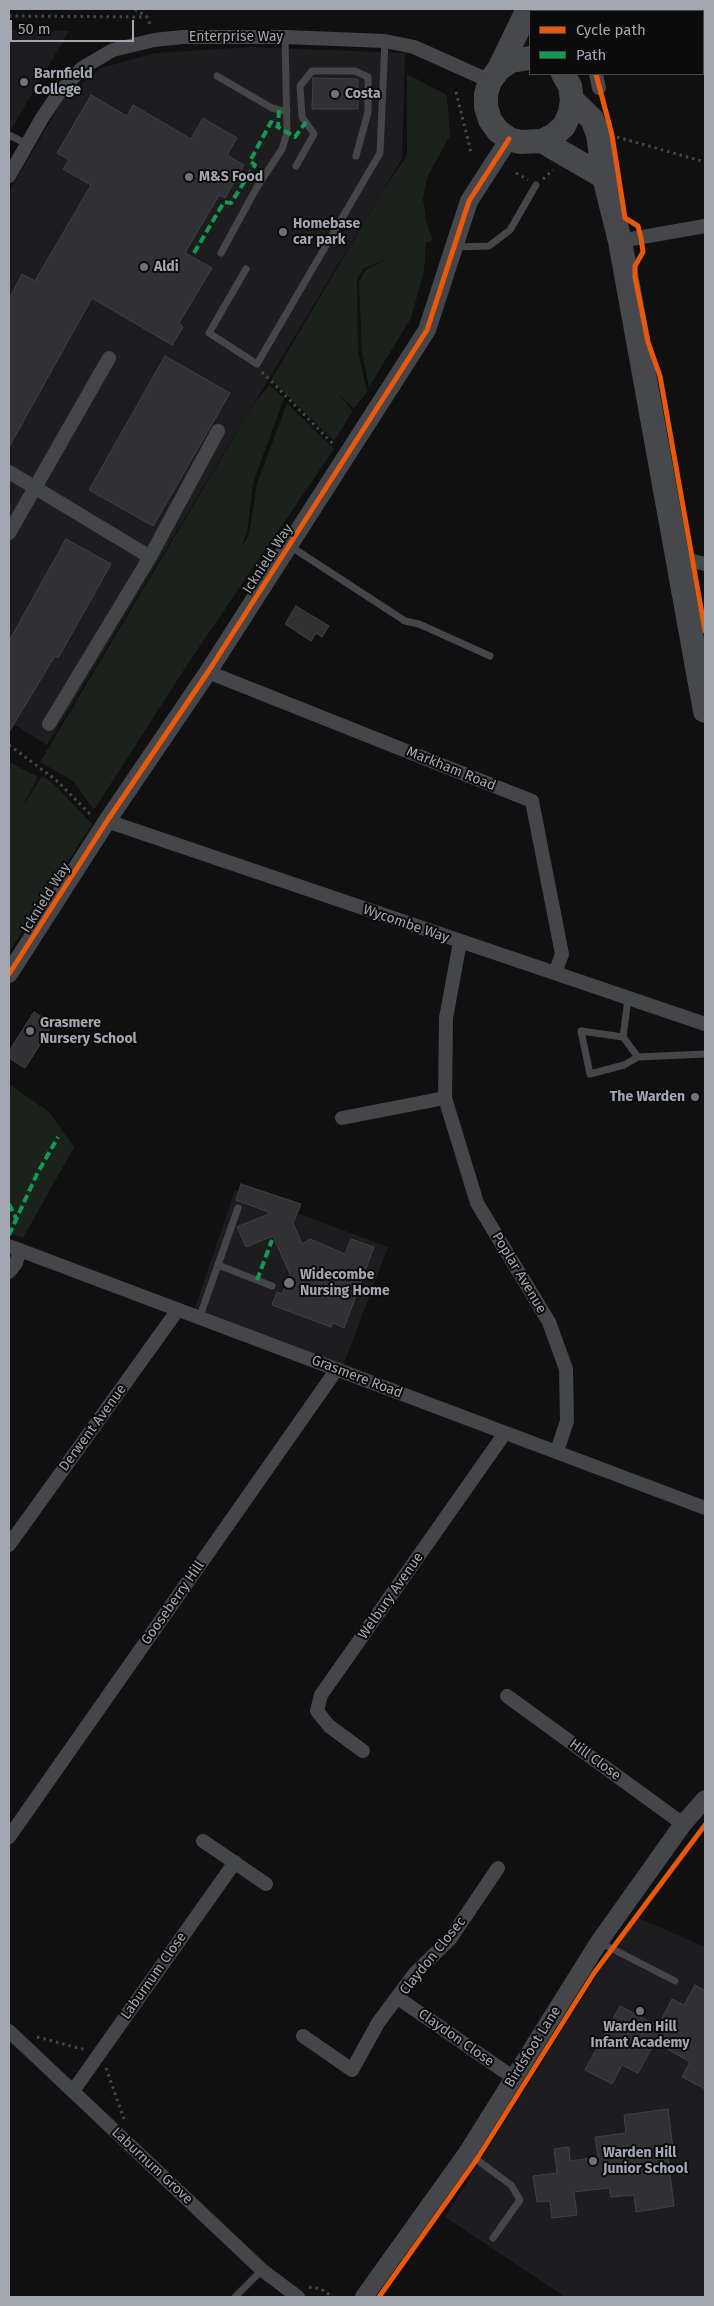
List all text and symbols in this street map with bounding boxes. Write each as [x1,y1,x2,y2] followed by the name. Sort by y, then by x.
[12,10,136,42] scale bar
[529,10,704,75] legend
[18,20,51,38] text: 50 m
[576,21,646,39] text: Cycle path
[189,29,283,45] street label: Enterprise Way
[576,46,606,64] text: Path
[34,66,93,98] place label: Barnfield College
[18,76,30,88] marker: Barnfield College
[345,86,381,102] place label: Costa
[329,88,341,100] marker: Costa
[199,169,263,185] place label: M&S Food
[183,171,195,183] marker: M&S Food
[293,216,360,248] place label: Homebase car park
[277,226,289,238] marker: Homebase car park
[154,259,179,275] place label: Aldi
[138,261,150,273] marker: Aldi
[239,521,297,597] street label: Icknield Way
[404,743,498,795] street label: Markham Road
[18,860,74,936] street label: Icknield Way
[361,901,451,947] street label: Wycombe Way
[40,1015,137,1048] place label: Grasmere Nursery School
[24,1025,36,1037] marker: Grasmere Nursery School
[610,1089,685,1105] place label: The Warden
[689,1091,701,1103] marker: The Warden
[488,1229,550,1317] street label: Poplar Avenue
[300,1267,390,1300] place label: Widecombe Nursing Home
[282,1276,296,1290] marker: Widecombe Nursing Home
[309,1352,405,1402] street label: Grasmere Road
[56,1381,130,1475] street label: Derwent Avenue
[355,1549,427,1643] street label: Welbury Avenue
[138,1558,208,1648] street label: Gooseberry Hill
[566,1736,624,1784] street label: Hill Close
[397,1914,469,1998] street label: Claydon Closec
[118,1929,190,2023] street label: Laburnum Close
[501,2003,565,2091] street label: Birdsfoot Lane
[634,2005,646,2017] marker: Warden Hill Infant Academy
[415,2006,497,2070] street label: Claydon Close
[591,2019,689,2052] place label: Warden Hill Infant Academy
[108,2124,196,2208] street label: Laburnum Grove
[603,2145,688,2178] place label: Warden Hill Junior School
[587,2155,599,2167] marker: Warden Hill Junior School

